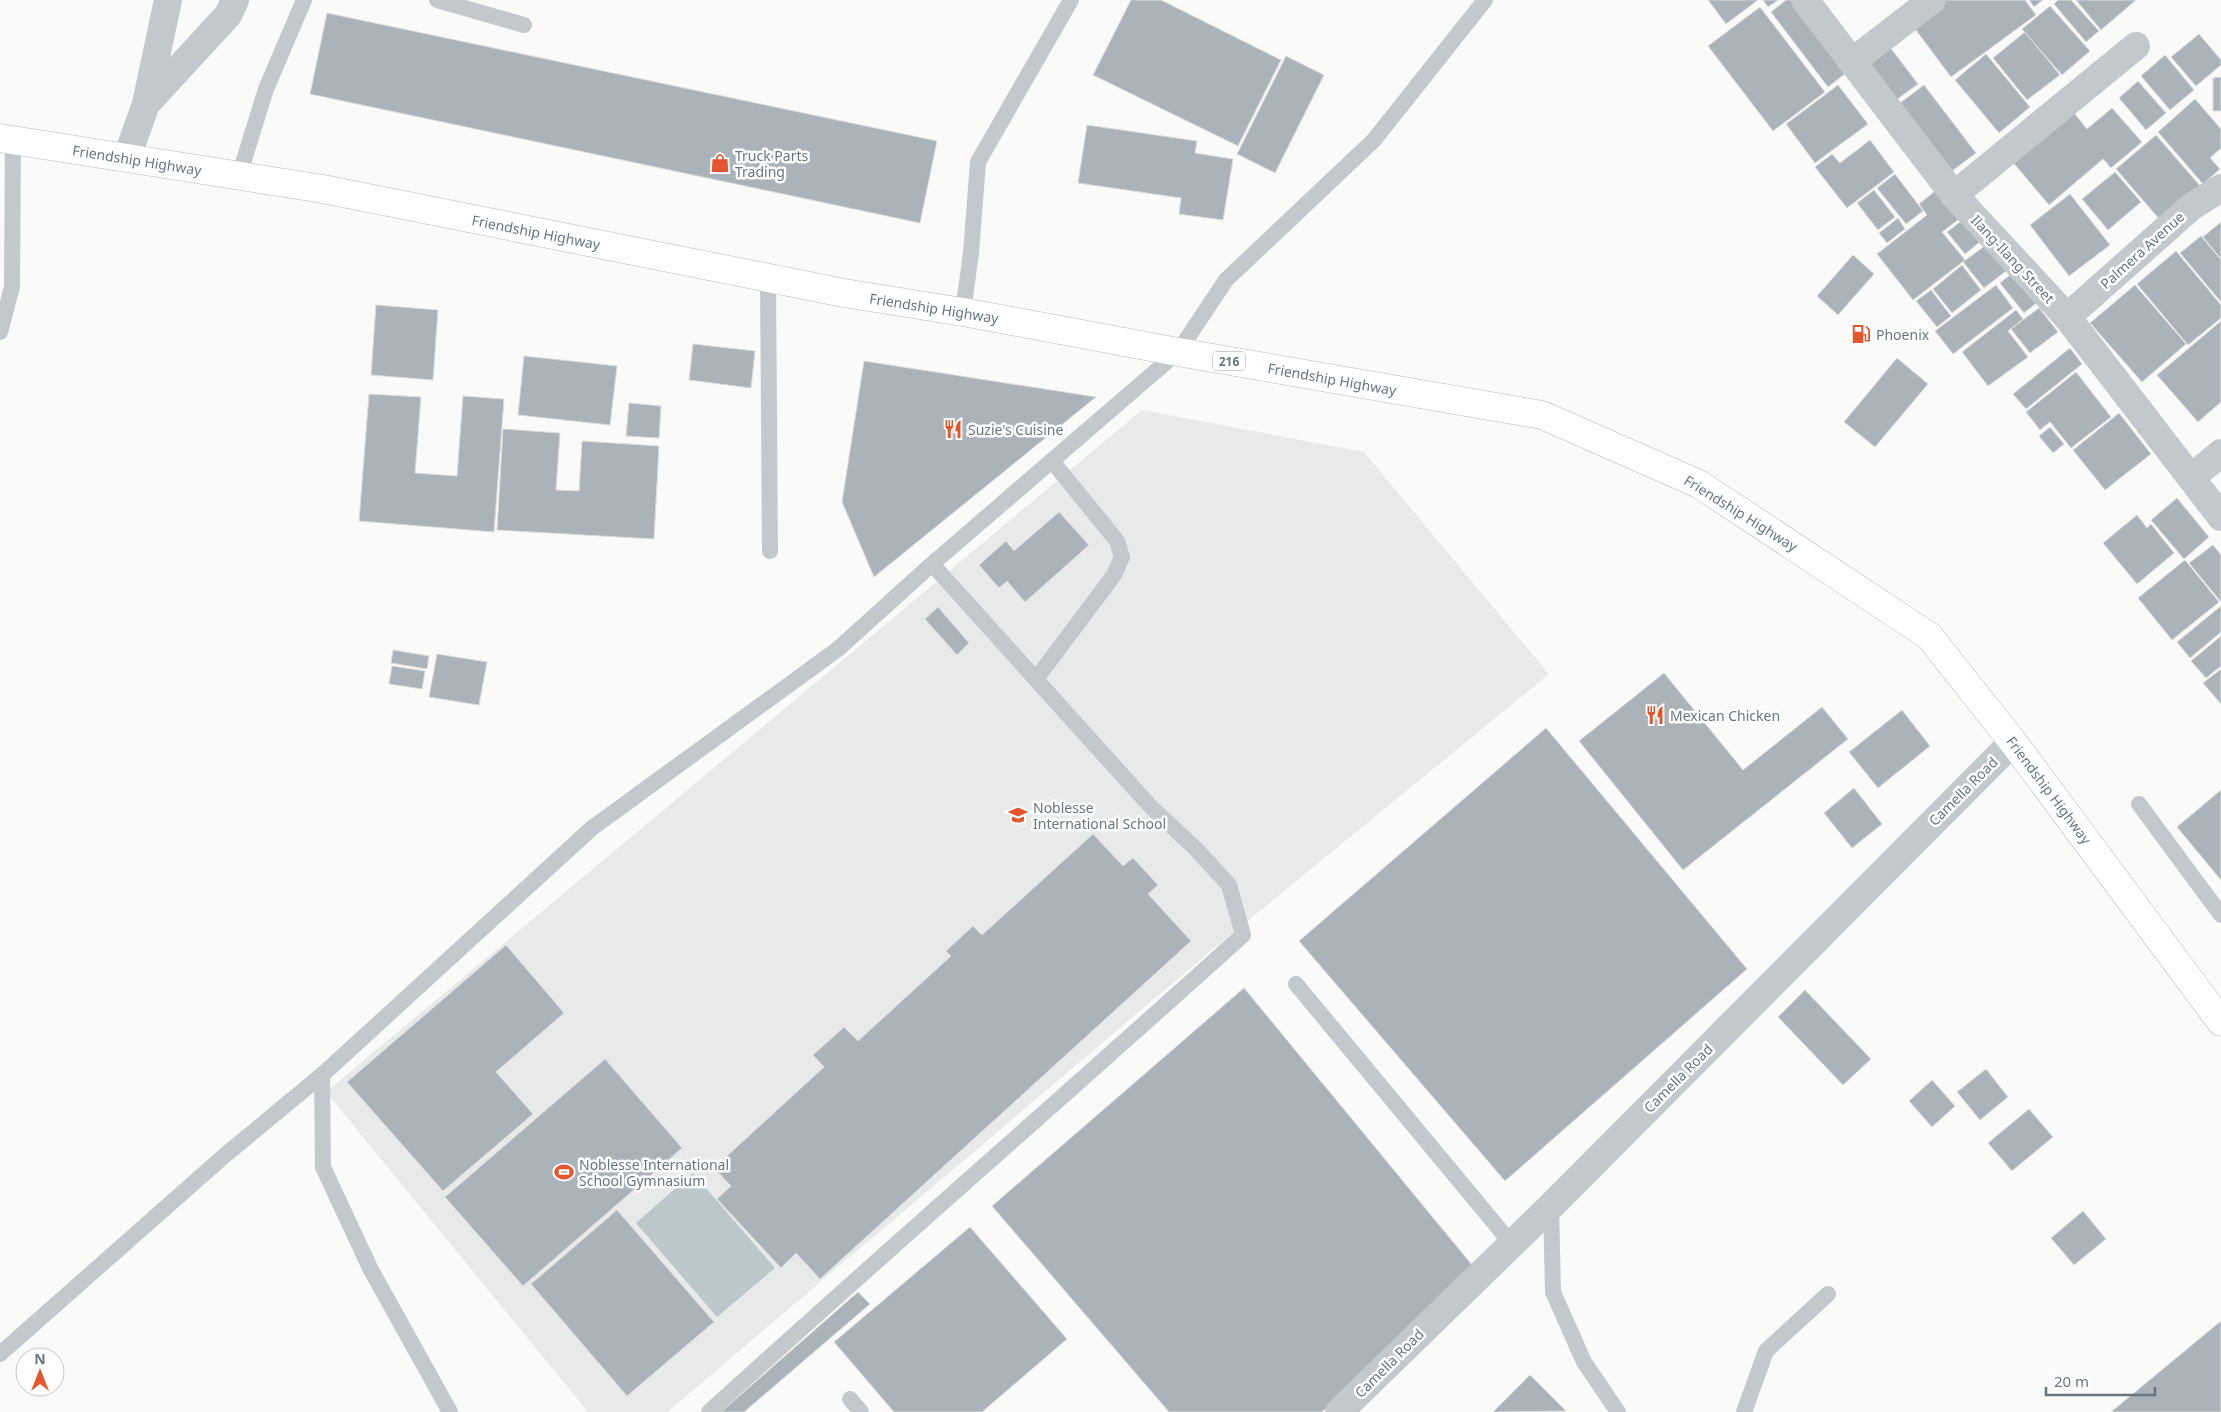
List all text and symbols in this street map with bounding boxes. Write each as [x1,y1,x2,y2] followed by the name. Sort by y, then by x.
[71,140,204,180] street label: Friendship Highway
[735,146,809,181] place label: Truck Parts Trading
[709,152,731,174] shop icon: Truck Parts Trading
[2096,207,2188,293] street label: Palmera Avenue
[470,210,603,254] street label: Friendship Highway
[1967,211,2059,307] street label: Ilang-Ilang Street
[868,288,1001,328] street label: Friendship Highway
[1850,323,1872,345] fuel station icon: Phoenix
[1876,325,1930,344] place label: Phoenix
[1213,352,1245,371] road number: 216
[1266,358,1399,400] street label: Friendship Highway
[942,418,964,440] restaurant icon: Suzie's Cuisine
[968,420,1063,439] place label: Suzie's Cuisine
[1681,470,1802,556] street label: Friendship Highway
[1644,704,1666,726] restaurant icon: Mexican Chicken
[1670,706,1780,725] place label: Mexican Chicken
[2002,732,2096,848] street label: Friendship Highway
[1924,752,2002,830] street label: Camella Road
[1033,798,1166,833] place label: Noblesse International School
[1007,804,1029,826] school or university icon: Noblesse International School
[1639,1039,1717,1117] street label: Camella Road
[579,1155,729,1190] place label: Noblesse International School Gymnasium
[553,1161,575,1183] sports icon: Noblesse International School Gymnasium
[1350,1324,1428,1402] street label: Camella Road
[15,1347,65,1397] north arrow
[34,1349,46,1368] text: N
[2046,1364,2155,1396] scale bar
[2054,1371,2089,1391] text: 20 m

